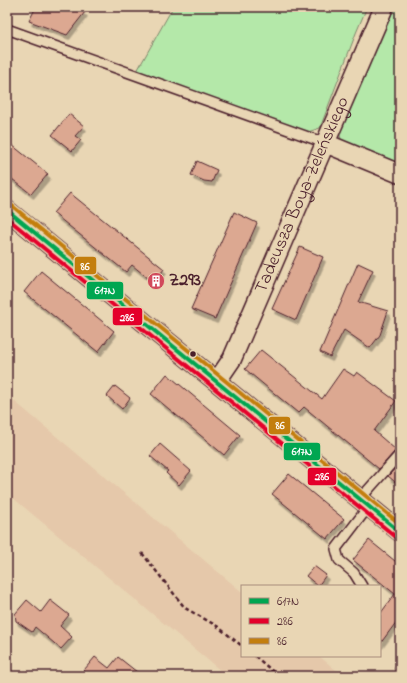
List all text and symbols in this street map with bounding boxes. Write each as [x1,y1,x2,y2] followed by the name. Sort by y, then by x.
[249,93,357,298] street label: Tadeusza Boya-Żeleńskiego
[74,256,97,275] line badge: 86
[80,259,90,275] text: 86
[169,268,202,294] place label: Z293
[146,271,166,291] building icon: Z293
[86,281,124,300] line badge: 617N
[94,283,115,299] text: 617N
[112,307,143,326] line badge: 286
[119,310,134,326] text: 286
[188,349,198,359] unlabelled marker
[268,416,291,435] line badge: 86
[275,418,285,434] text: 86
[283,442,321,461] line badge: 617N
[291,444,312,460] text: 617N
[307,467,337,486] line badge: 286
[314,469,329,485] text: 286
[241,585,381,657] legend
[277,593,299,611] text: 617N
[277,613,293,631] text: 286
[277,633,288,651] text: 86

